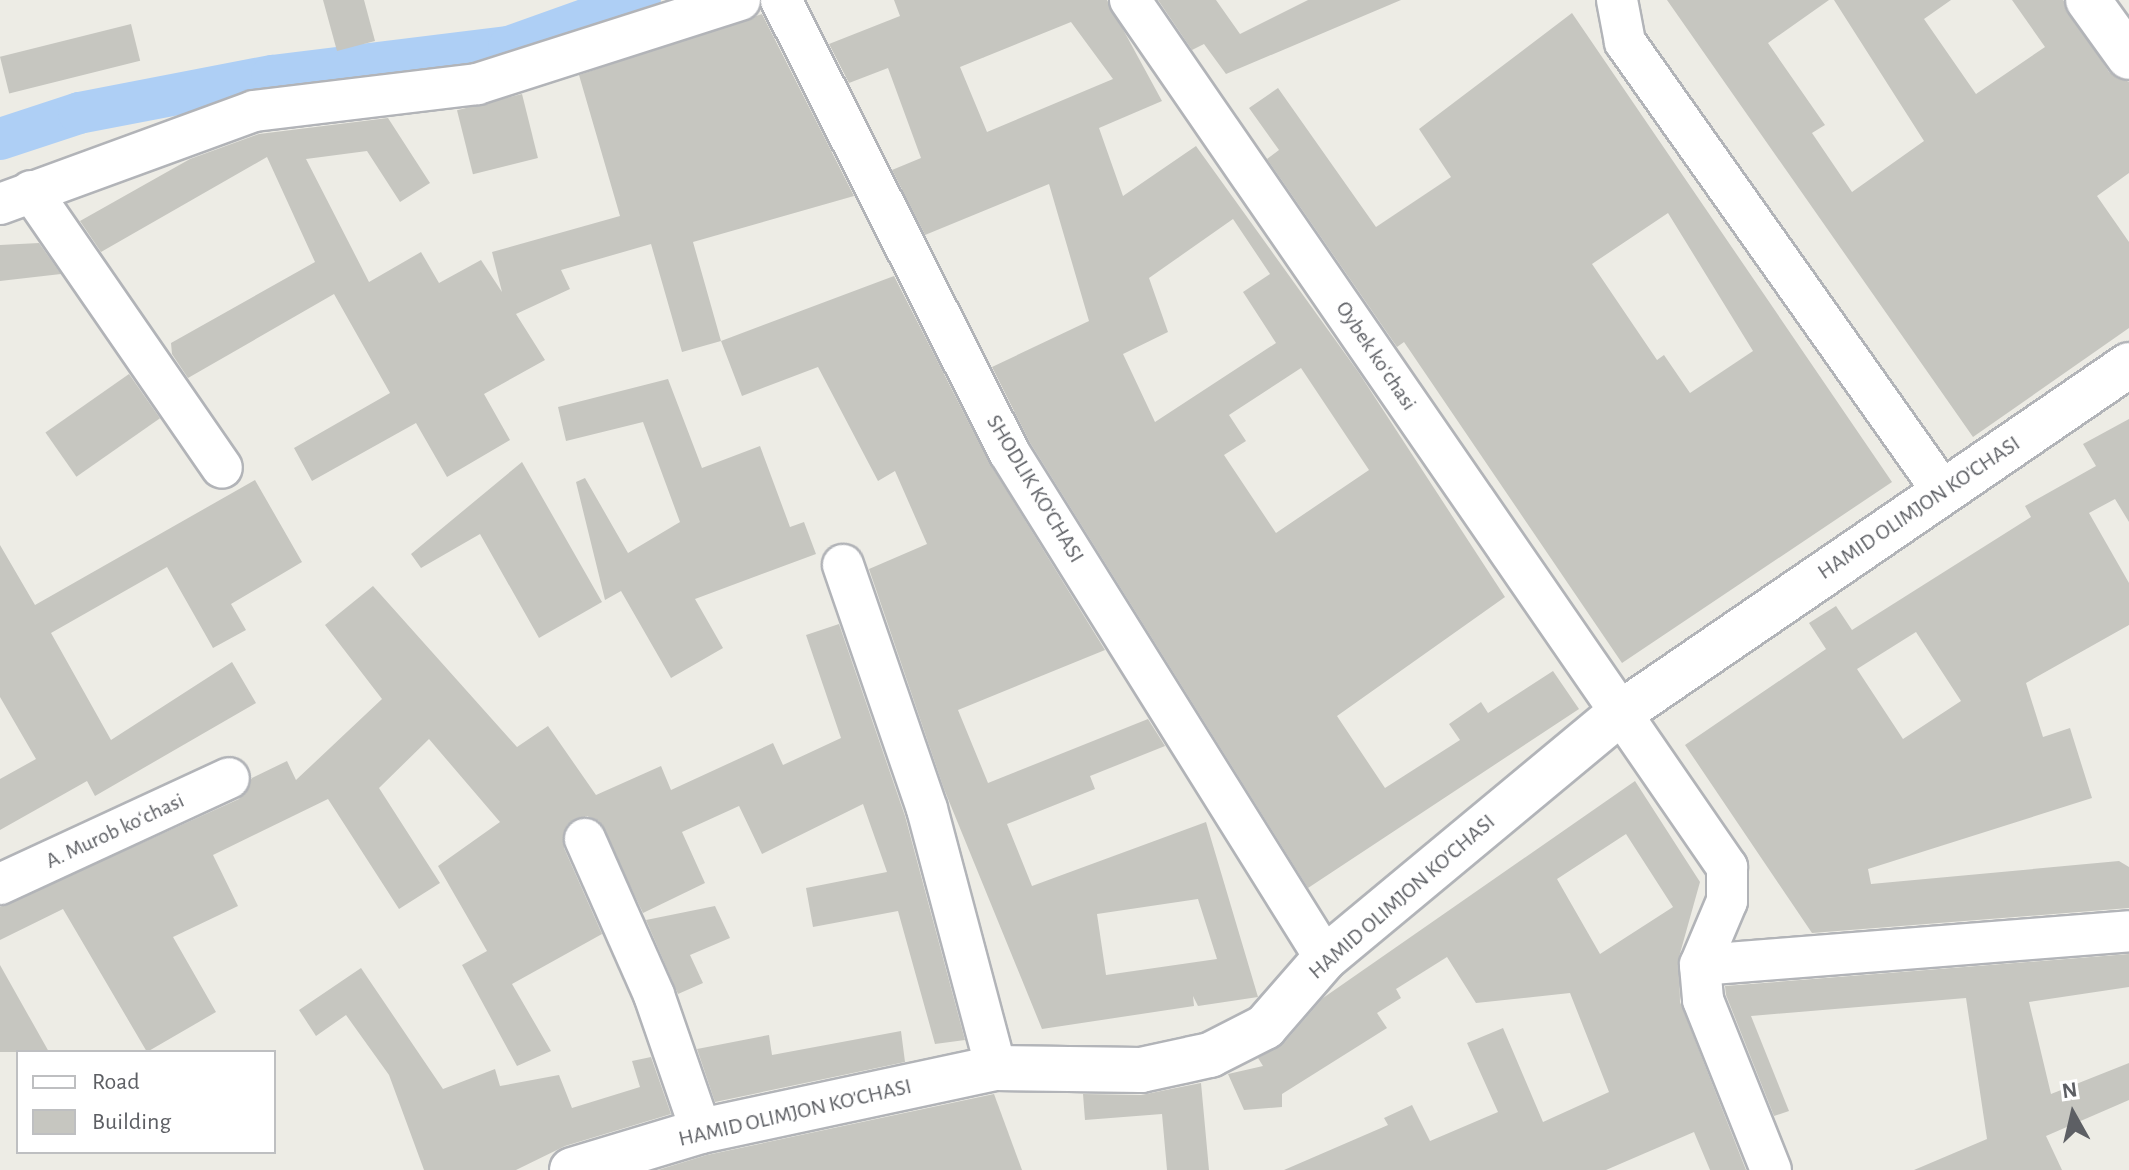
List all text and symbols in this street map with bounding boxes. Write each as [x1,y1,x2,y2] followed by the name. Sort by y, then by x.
[1330,296,1422,416] street label: Oybek koʻchasi
[980,410,1090,568] street label: SHODLIK KO‘CHASI
[1813,430,2025,586] street label: HAMID OLIMJON KO'CHASI
[42,787,188,875] street label: A. Murob koʻchasi
[1303,809,1501,985] street label: HAMID OLIMJON KO'CHASI
[16,1050,276,1154] legend
[92,1070,140,1094] text: Road
[676,1073,914,1153] street label: HAMID OLIMJON KO'CHASI
[2033,1074,2113,1154] north arrow
[2061,1078,2079,1102] text: N
[92,1110,171,1134] text: Building

